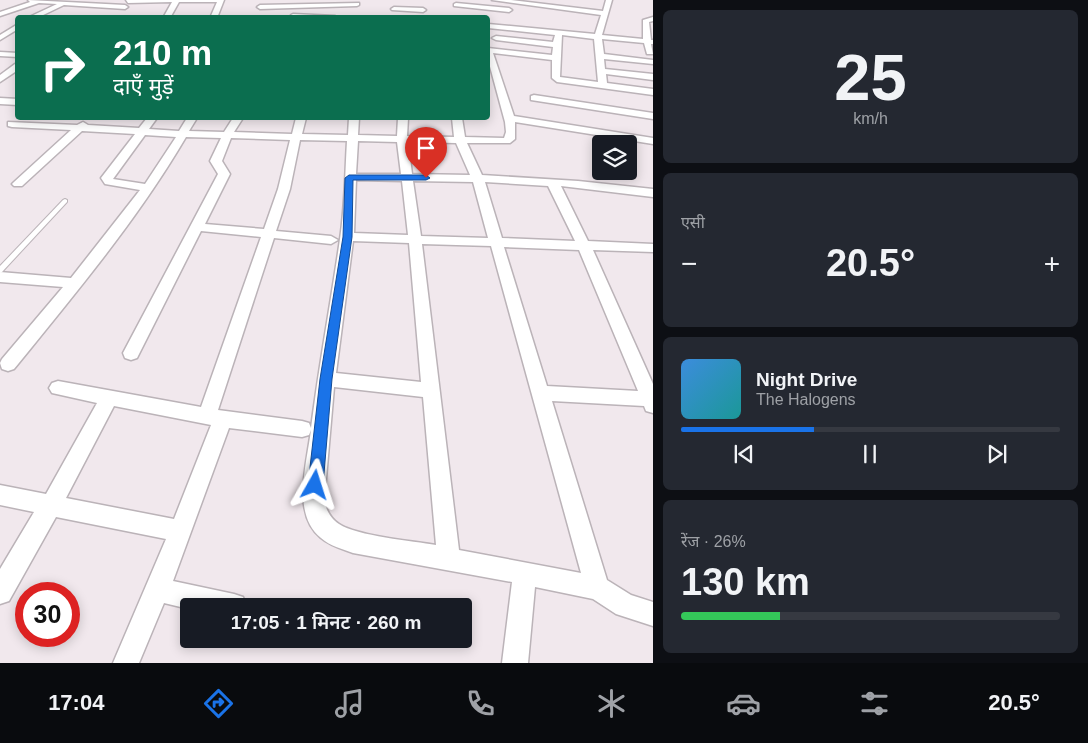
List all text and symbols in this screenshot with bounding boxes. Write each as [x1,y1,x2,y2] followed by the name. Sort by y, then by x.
[113,33,212,72] text: 210 m
[30,35,95,100] icon: right
[834,41,907,114] text: 25
[113,74,174,99] text: दाएँ मुड़ें
[853,110,888,127] text: km/h
[405,127,447,178] pin
[412,134,440,162] icon: arrive
[592,135,637,180] map controls
[592,135,637,180] button: layers
[681,214,705,231] text: एसी
[826,242,915,284] text: 20.5°
[681,248,697,279] text: −
[1044,248,1060,279] text: +
[756,369,857,390] text: Night Drive
[756,391,856,408] text: The Halogens
[730,440,758,468] icon: previous
[856,440,884,468] icon: pause
[983,440,1011,468] icon: next
[288,458,340,510] position arrow
[681,533,746,550] text: रेंज · 26%
[681,561,810,603] text: 130 km
[15,582,80,647] speed limit sign: 30
[231,612,421,633] text: 17:05 · 1 मिनट · 260 m
[201,686,236,721] icon: directions
[332,686,367,721] icon: music
[463,686,498,721] icon: phone
[594,686,629,721] icon: climate
[726,686,761,721] icon: car
[857,686,892,721] icon: filters
[48,690,104,715] text: 17:04
[988,690,1040,715] text: 20.5°

